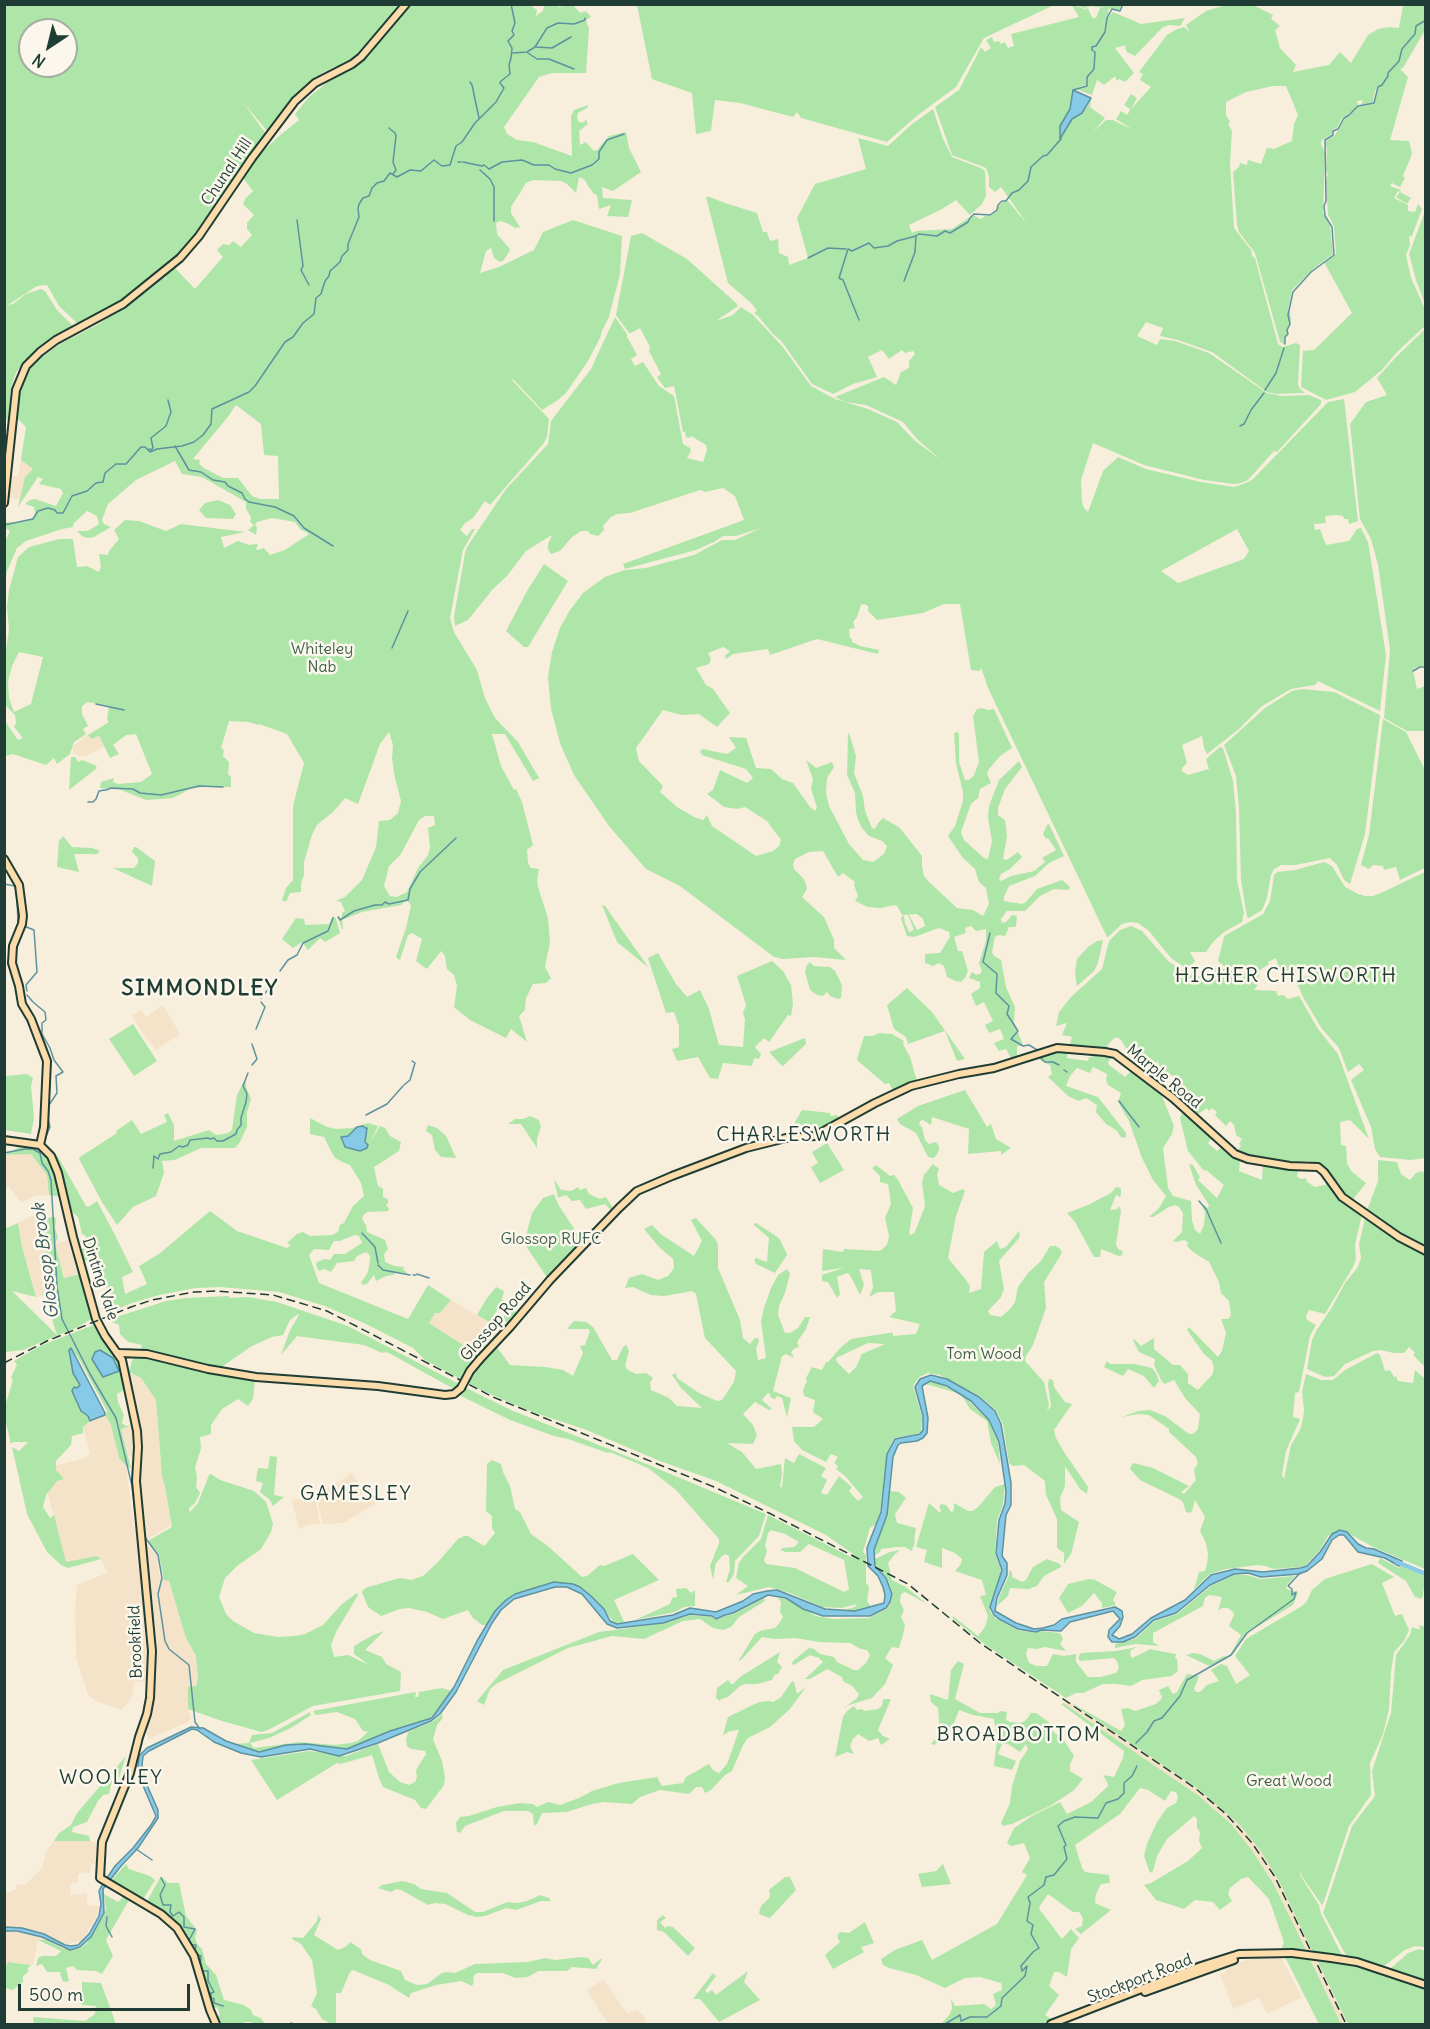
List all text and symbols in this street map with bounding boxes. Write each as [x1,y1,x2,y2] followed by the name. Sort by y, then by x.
[18,18,78,78] north arrow
[29,50,49,72] text: N
[197,135,257,209] street label: Chunal Hill
[291,639,353,677] park label: Whiteley Nab
[1175,964,1397,988] district label: HIGHER CHISWORTH
[121,976,279,1002] district label: SIMMONDLEY
[1123,1041,1205,1113] street label: Marple Road
[716,1123,892,1147] district label: CHARLESWORTH
[28,1202,64,1320] water label: Glossop Brook
[500,1229,602,1249] park label: Glossop RUFC
[78,1235,122,1323] street label: Dinting Vale
[457,1279,535,1365] street label: Glossop Road
[946,1344,1022,1364] park label: Tom Wood
[300,1482,412,1506] district label: GAMESLEY
[125,1605,147,1679] street label: Brookfield
[937,1723,1101,1747] district label: BROADBOTTOM
[59,1766,163,1790] district label: WOOLLEY
[1246,1771,1332,1791] park label: Great Wood
[1085,1950,1195,2008] street label: Stockport Road
[21,1972,194,2010] scale bar
[29,1983,83,2006] text: 500 m

